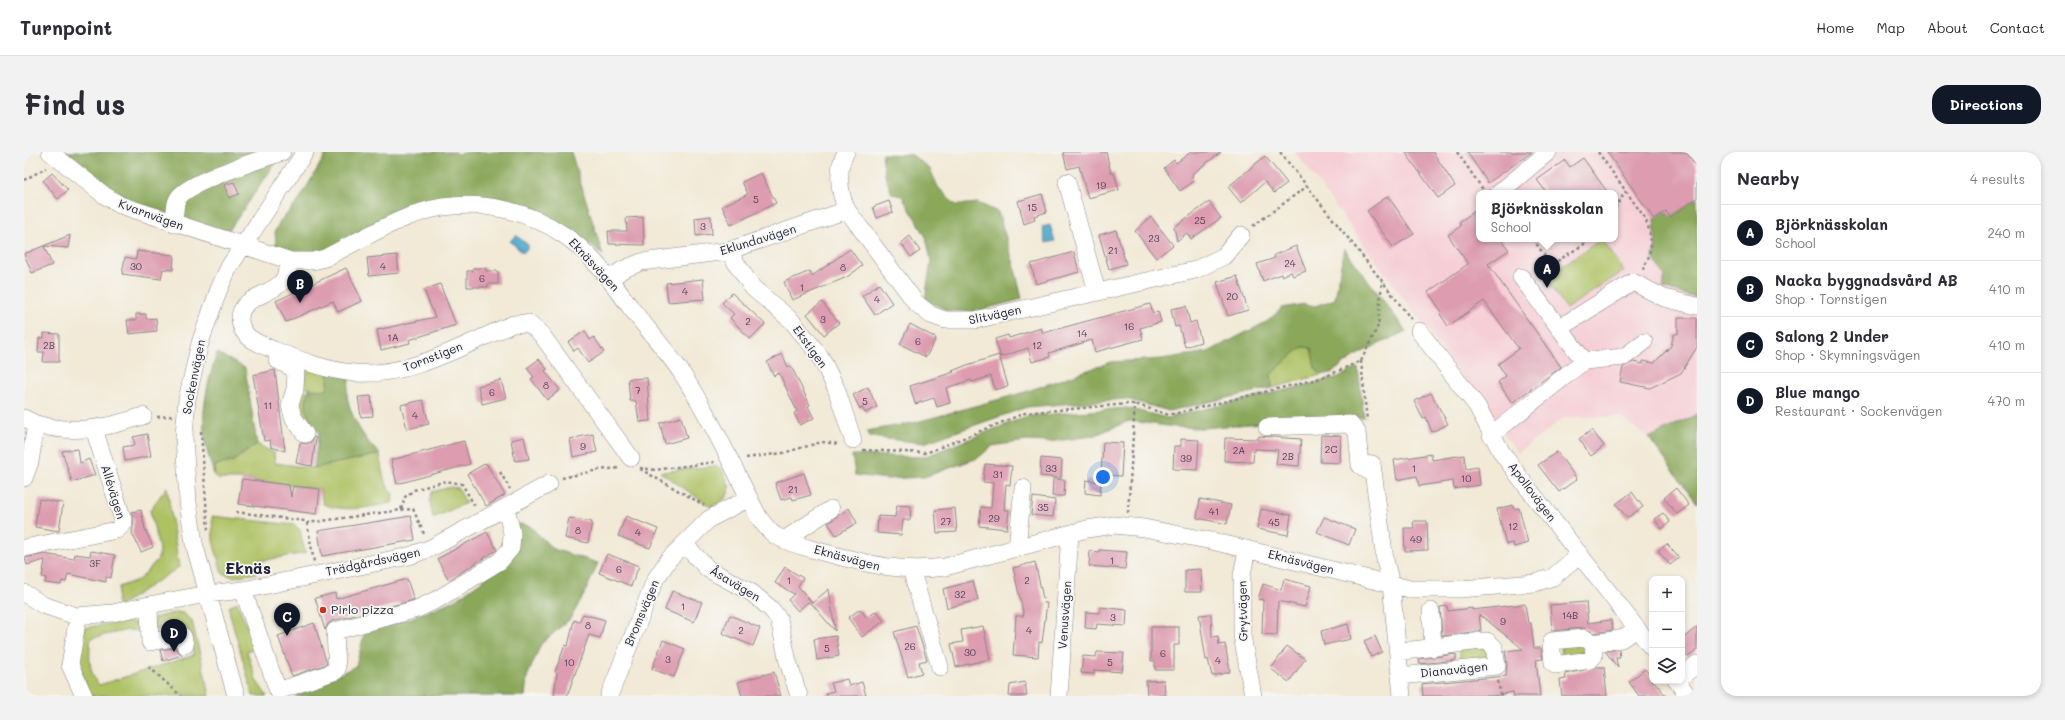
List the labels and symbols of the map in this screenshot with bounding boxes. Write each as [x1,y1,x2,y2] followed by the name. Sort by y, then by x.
[1096,178,1106,192] house number: 19
[753,192,759,206] house number: 5
[117,195,186,233] street label: Kvarnvägen
[1027,200,1037,214] house number: 15
[1194,213,1206,227] house number: 25
[700,219,706,233] house number: 3
[718,220,798,258] street label: Eklundavägen
[1148,231,1160,245] house number: 23
[566,234,624,294] street label: Eknäsvägen
[1108,243,1118,257] house number: 21
[1534,255,1560,288] pin: A
[1284,256,1296,270] house number: 24
[130,259,142,273] house number: 30
[380,259,386,273] house number: 4
[840,260,846,274] house number: 8
[287,270,313,303] pin: B
[479,271,485,285] house number: 6
[800,280,804,294] house number: 1
[682,284,688,298] house number: 4
[1226,289,1238,303] house number: 20
[874,292,880,306] house number: 4
[967,301,1022,327] street label: Slitvägen
[820,312,826,326] house number: 3
[745,314,751,328] house number: 2
[1124,319,1134,333] house number: 16
[790,322,832,371] street label: Ekstigen
[1077,326,1087,340] house number: 14
[387,330,399,344] house number: 1A
[915,334,921,348] house number: 6
[401,337,465,375] street label: Tornstigen
[43,338,55,352] house number: 2B
[178,338,208,416] street label: Sockenvägen
[1032,338,1042,352] house number: 12
[543,378,549,392] house number: 8
[635,383,641,397] house number: 7
[489,385,495,399] house number: 6
[862,394,868,408] house number: 5
[264,398,272,412] house number: 11
[412,408,418,422] house number: 4
[580,439,586,453] house number: 9
[1325,442,1337,456] house number: 2C
[1233,443,1245,457] house number: 2A
[1282,449,1294,463] house number: 2B
[1180,451,1192,465] house number: 39
[1505,458,1560,524] street label: Apollovägen
[1045,461,1057,475] house number: 33
[1412,461,1416,475] house number: 1
[98,463,130,521] street label: Allévägen
[993,467,1003,481] house number: 31
[1093,467,1113,487] your location
[1461,471,1471,485] house number: 10
[788,482,798,496] house number: 21
[1037,500,1049,514] house number: 35
[1209,504,1219,518] house number: 41
[988,511,1000,525] house number: 29
[940,514,952,528] house number: 27
[1268,515,1280,529] house number: 45
[1508,519,1518,533] house number: 12
[575,523,581,537] house number: 8
[635,525,641,539] house number: 4
[1410,532,1422,546] house number: 49
[813,541,882,574] street label: Eknäsvägen
[324,543,421,579] street label: Trädgårdsvägen
[1267,545,1336,577] street label: Eknäsvägen
[1110,553,1114,567] house number: 1
[89,556,101,570] house number: 3F
[225,557,271,578] district label: Eknäs
[616,562,622,576] house number: 6
[707,562,764,604] street label: Åsavägen
[787,573,791,587] house number: 1
[1024,573,1030,587] house number: 2
[620,577,662,648] street label: Bromsvägen
[1054,580,1074,650] street label: Venusvägen
[1233,580,1251,642] street label: Grytvägen
[954,587,966,601] house number: 32
[681,599,685,613] house number: 1
[331,601,394,617] place label: Pirlo pizza
[274,603,300,636] pin: C
[318,605,328,615] marker: Pirlo pizza
[1562,608,1578,622] house number: 14B
[1110,610,1116,624] house number: 3
[1500,614,1506,628] house number: 9
[585,618,591,632] house number: 8
[161,619,187,652] pin: D
[738,623,744,637] house number: 2
[1026,623,1032,637] house number: 4
[904,639,916,653] house number: 26
[824,641,830,655] house number: 5
[964,645,976,659] house number: 30
[1160,646,1166,660] house number: 6
[665,652,671,666] house number: 3
[1215,653,1221,667] house number: 4
[564,655,574,669] house number: 10
[1107,655,1113,669] house number: 5
[1419,658,1488,681] street label: Dianavägen

